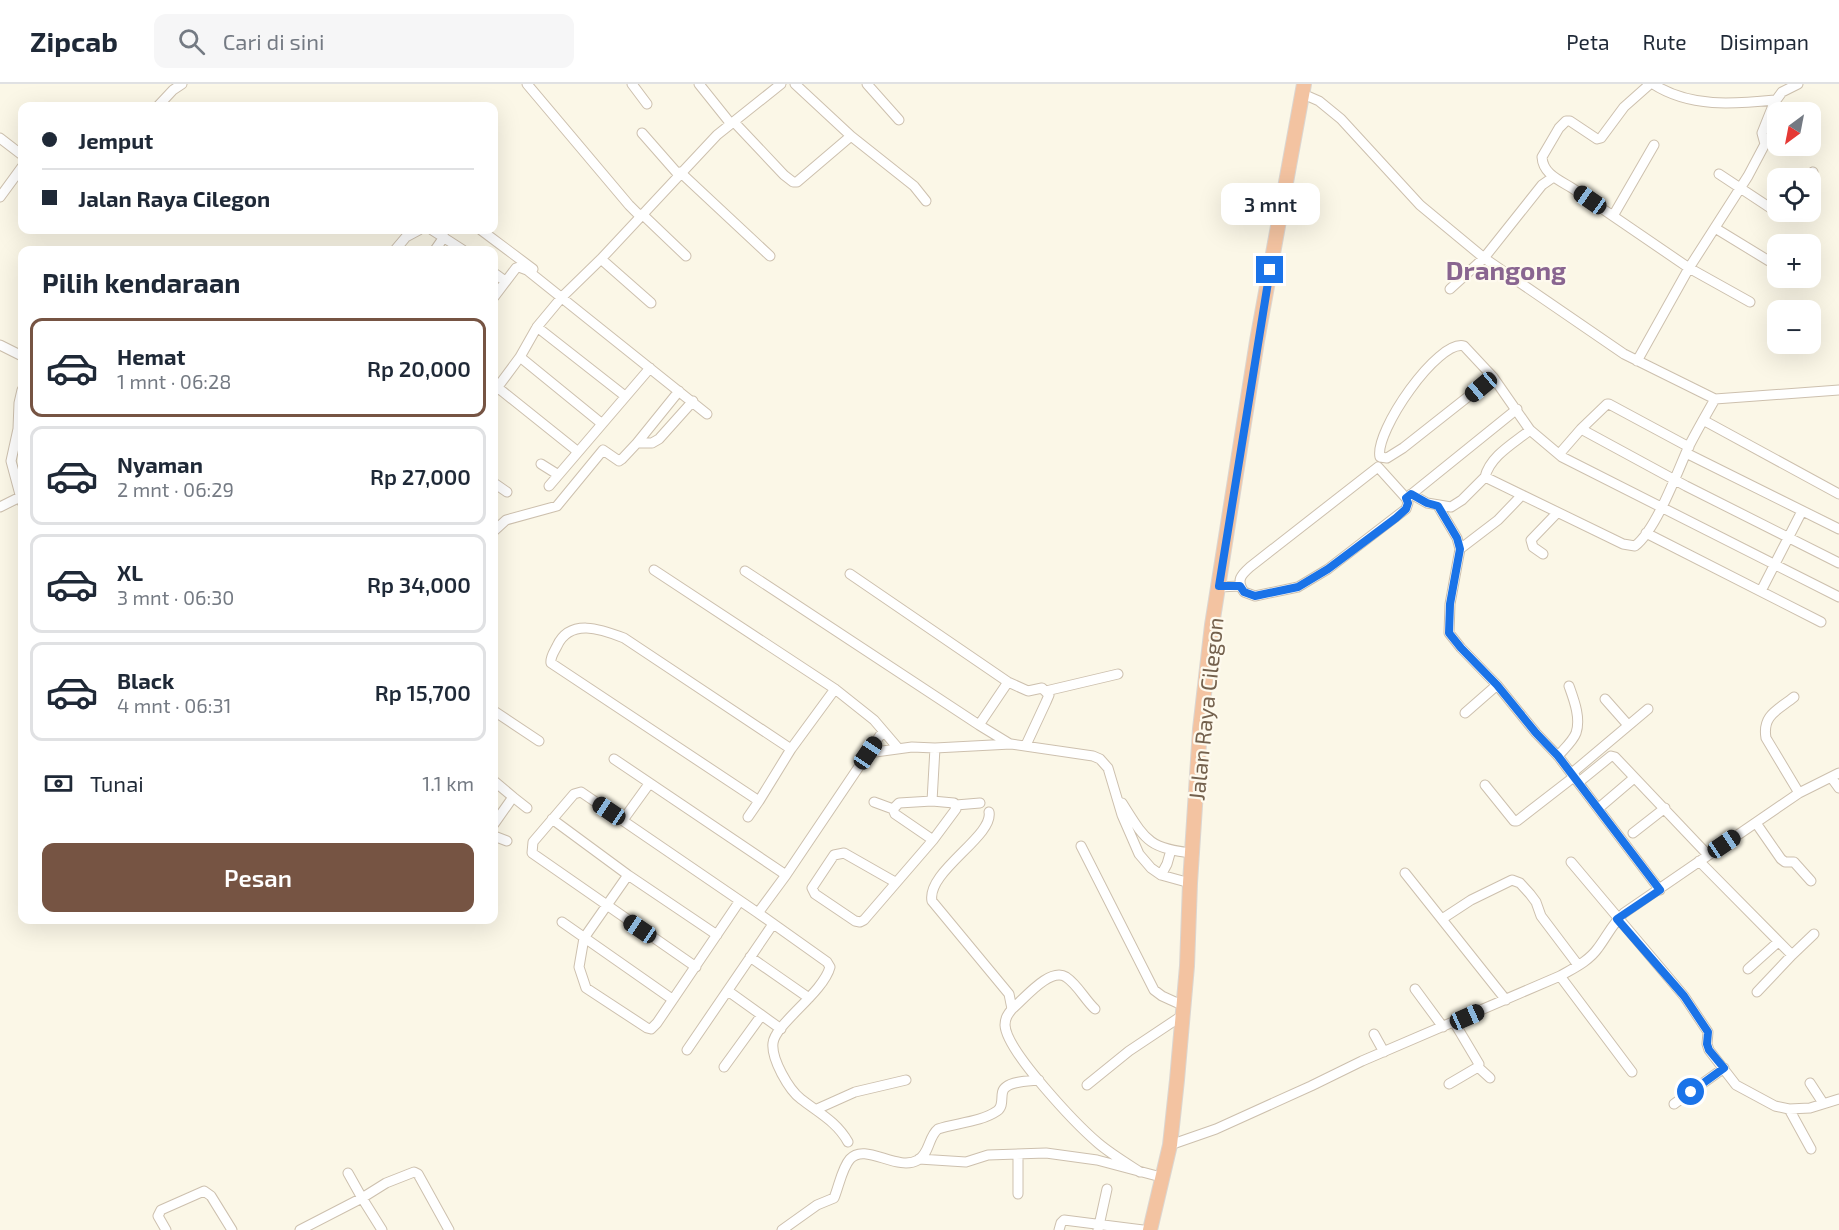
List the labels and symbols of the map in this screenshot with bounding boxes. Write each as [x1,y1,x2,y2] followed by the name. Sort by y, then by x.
[1767,102,1821,156] north arrow
[1570,182,1610,218] car
[1220,183,1320,225] callout: 3 mnt
[1446,254,1566,285] district label: Drangong
[1256,256,1283,283] route end
[1461,369,1501,405] car
[1182,616,1228,802] street label: Jalan Raya Cilegon
[850,733,886,773] car
[589,793,629,829] car
[1704,826,1744,862] car
[620,911,660,947] car
[1447,1001,1487,1033] car
[1677,1078,1704,1105] route start

